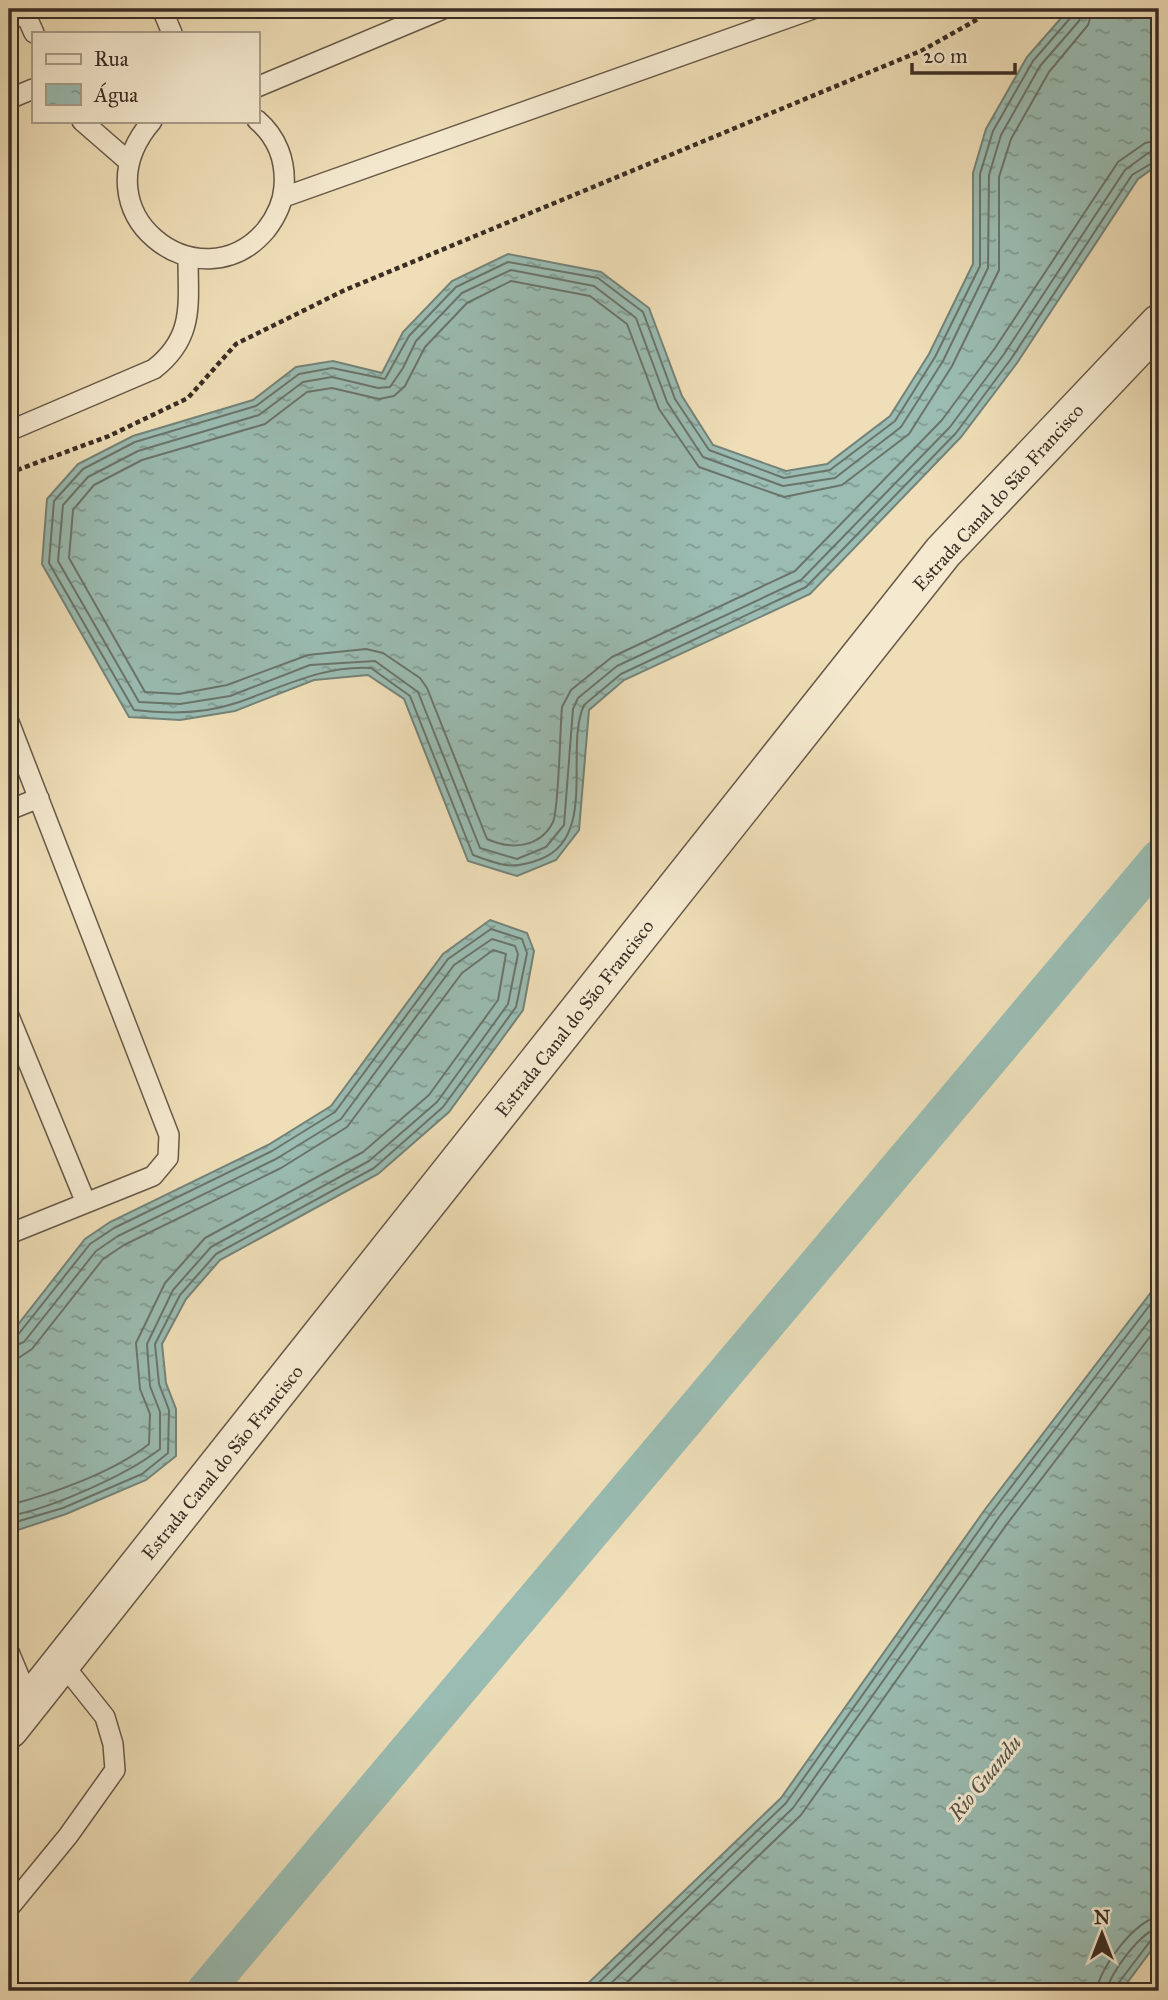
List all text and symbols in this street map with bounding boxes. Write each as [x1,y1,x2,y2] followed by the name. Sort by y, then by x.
[32,32,259,122] legend
[912,32,1016,76] scale bar
[923,43,968,69] text: 20 m
[94,46,129,72] text: Rua
[93,82,138,108] text: Água
[908,399,1089,596] street label: Estrada Canal do São Francisco
[490,915,659,1122] street label: Estrada Canal do São Francisco
[137,1360,308,1564] street label: Estrada Canal do São Francisco
[942,1730,1027,1826] water label: Rio Guandu
[1066,1898,1136,1968] north arrow
[1094,1906,1110,1929] text: N

